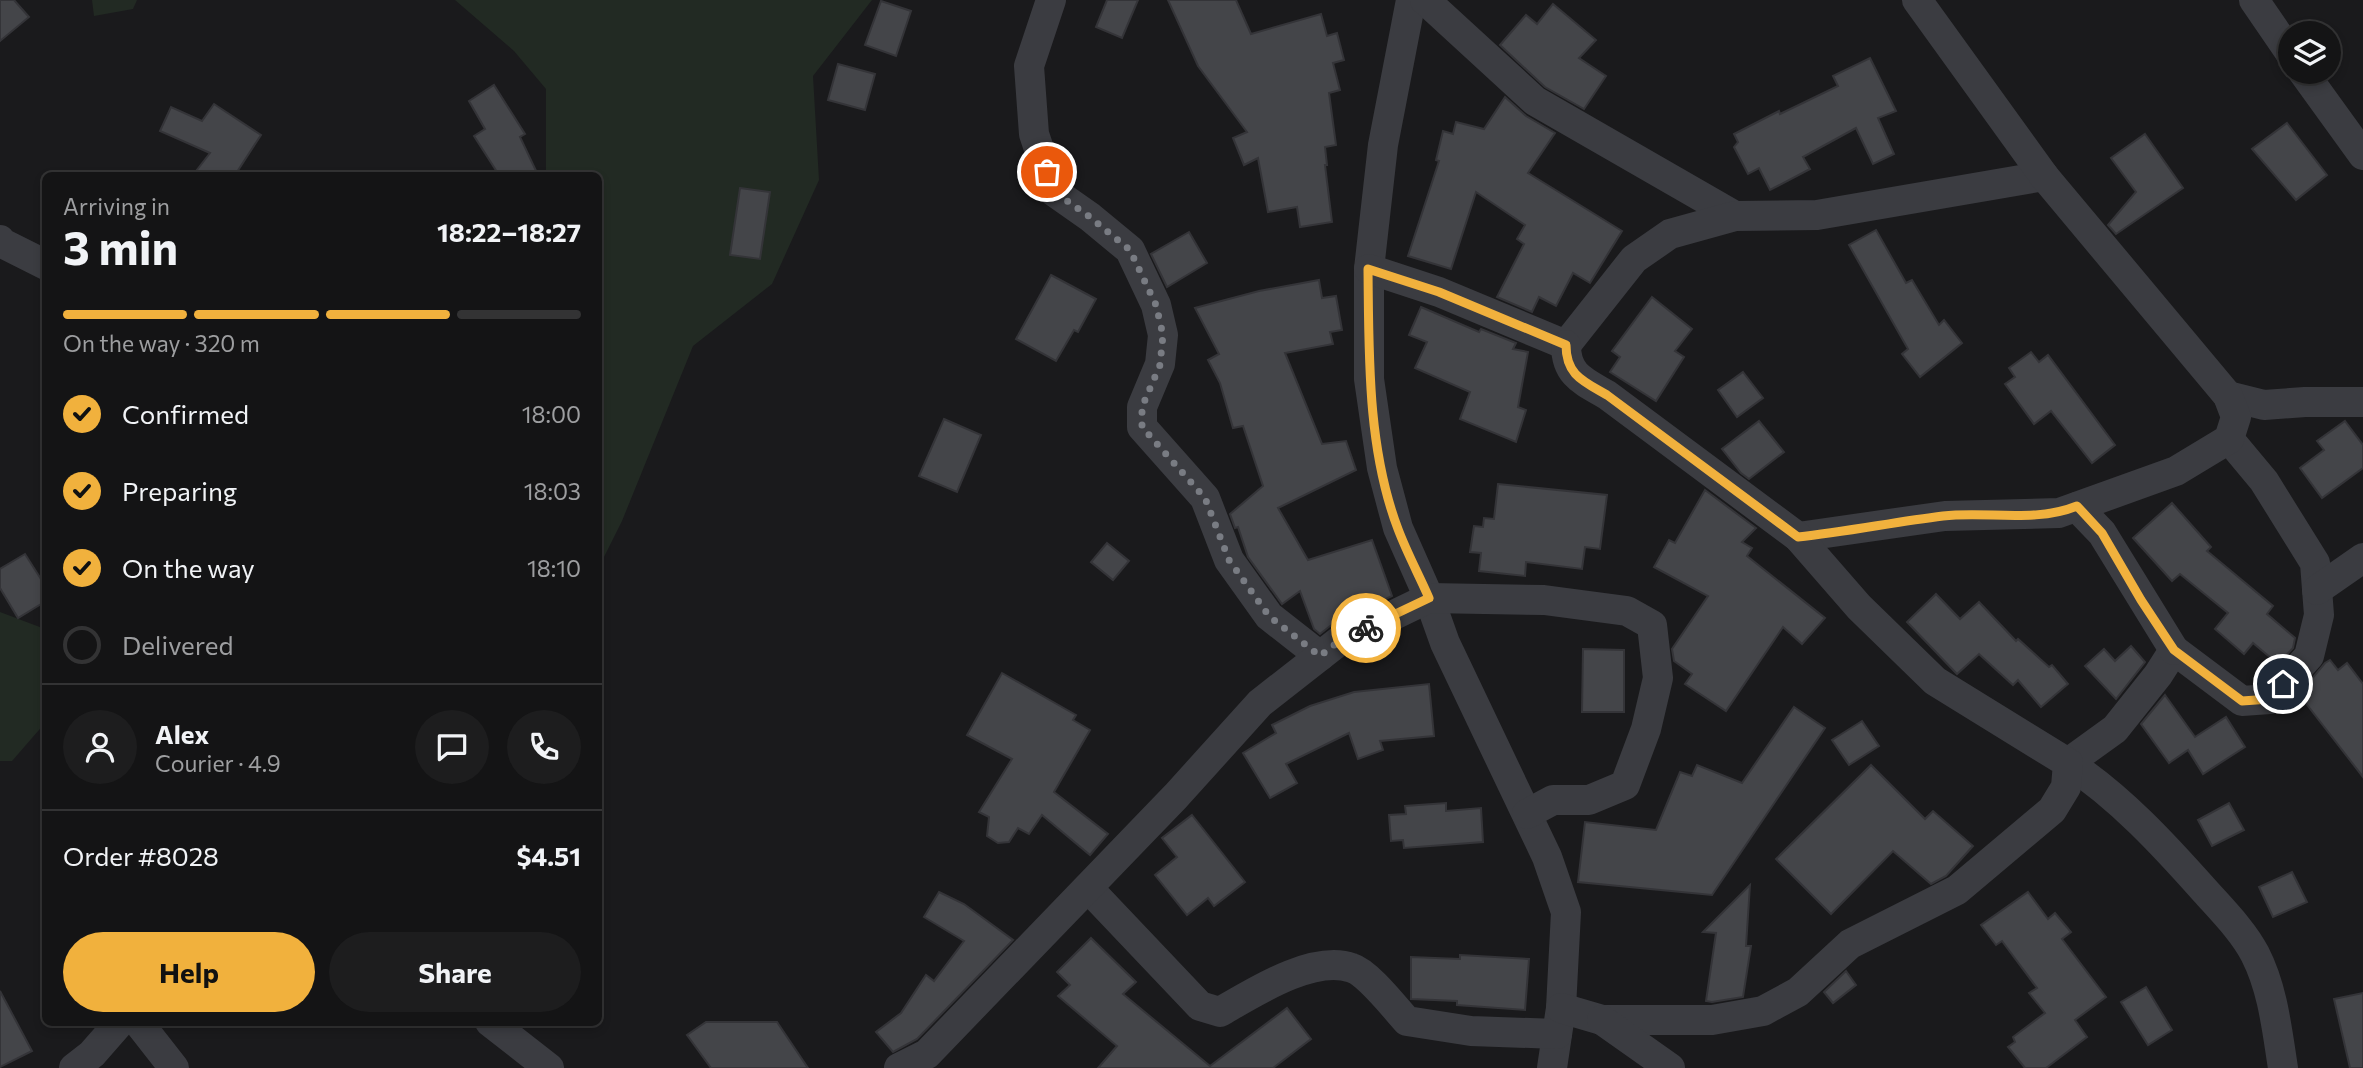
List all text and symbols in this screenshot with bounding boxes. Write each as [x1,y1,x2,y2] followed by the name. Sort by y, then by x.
[2278,21,2341,84] map controls
[2278,21,2341,84] button: layers
[1017,142,1077,202] pin
[1028,153,1066,191] icon: bag
[63,192,170,220] text: Arriving in
[437,216,581,247] text: 18:22–18:27
[63,218,178,274] text: 3 min
[63,329,260,357] text: On the way · 320 m
[63,395,101,433] icon: check
[122,398,249,429] text: Confirmed
[522,400,581,428] text: 18:00
[63,472,101,510] icon: check
[122,475,237,506] text: Preparing
[524,477,581,505] text: 18:03
[63,549,101,587] icon: check
[122,552,255,583] text: On the way
[527,554,581,582] text: 18:10
[1331,593,1401,663] courier
[1347,609,1385,647] icon: bike
[122,629,233,660] text: Delivered
[2253,654,2313,714] pin
[2264,665,2302,703] icon: home
[63,710,137,784] button: person
[415,710,489,784] button: chat
[507,710,581,784] button: phone
[155,718,209,749] text: Alex
[155,749,281,777] text: Courier · 4.9
[63,840,219,871] text: Order #8028
[516,840,581,871] text: $4.51
[63,932,315,1012] button: Help
[329,932,581,1012] button: Share

